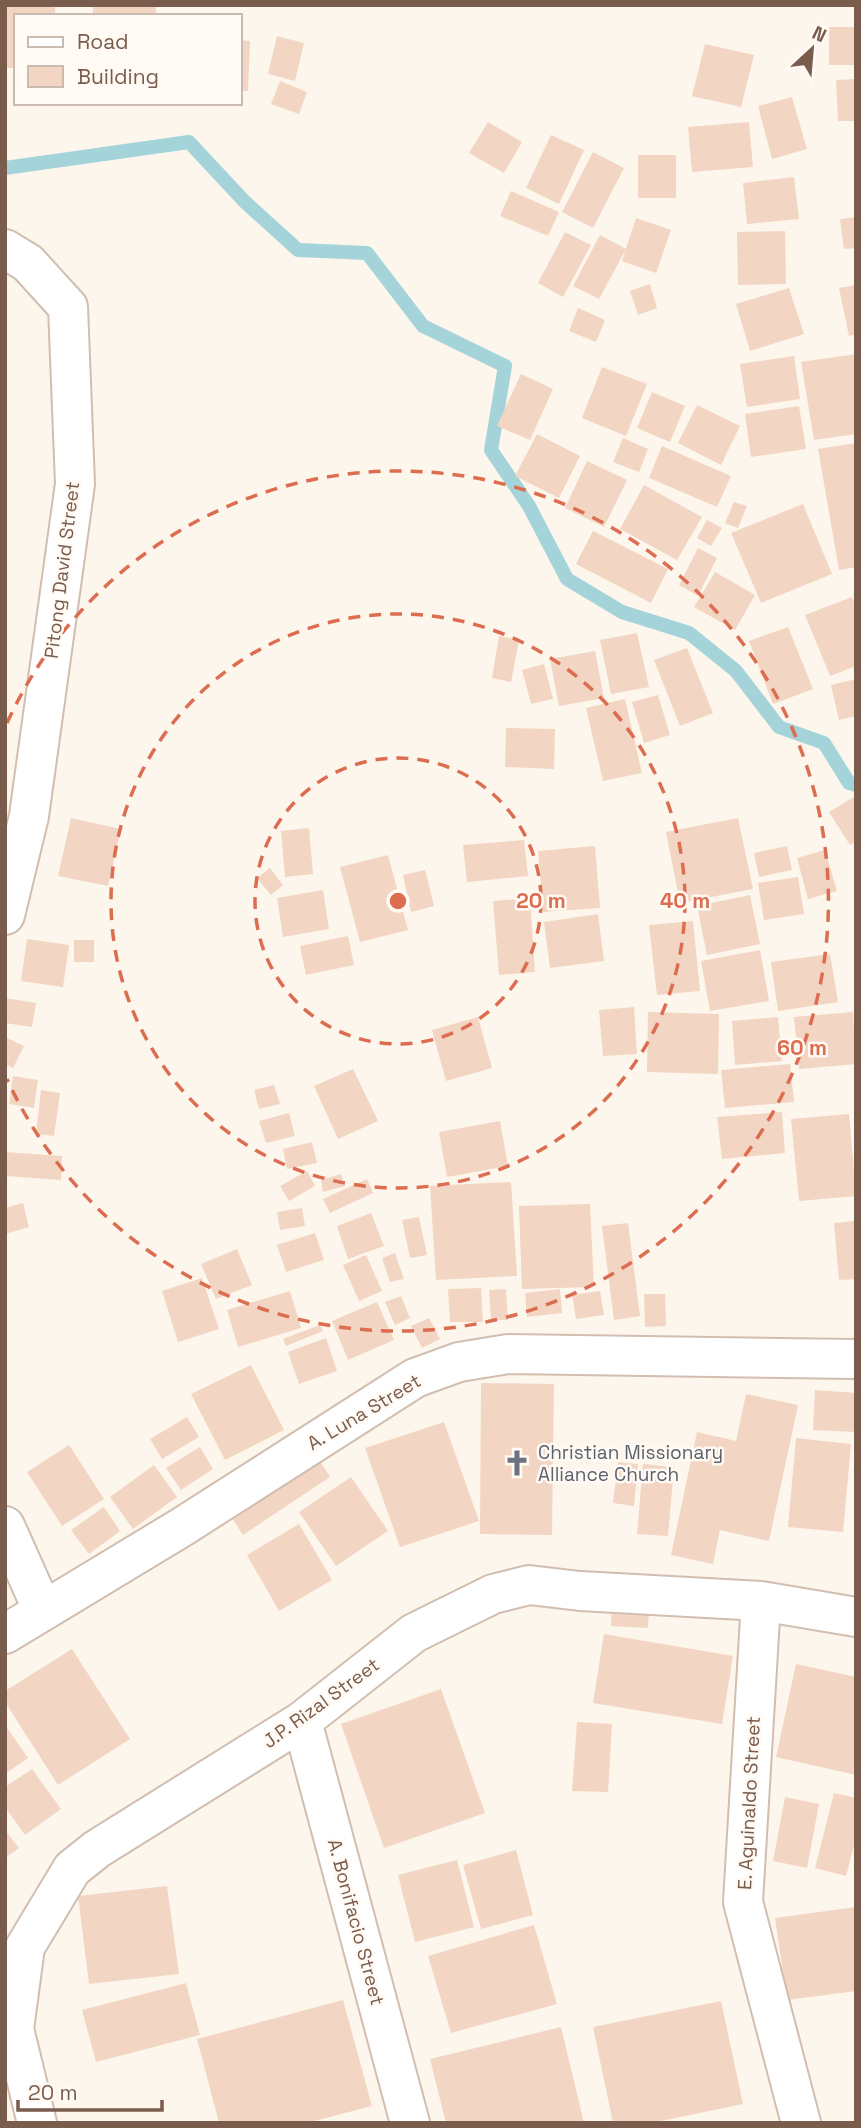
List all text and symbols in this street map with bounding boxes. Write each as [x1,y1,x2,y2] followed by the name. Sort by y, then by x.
[14,14,242,105] legend
[777,14,847,84] north arrow
[808,20,830,48] text: N
[77,28,129,55] text: Road
[77,63,159,90] text: Building
[39,480,85,660] street label: Pitong David Street
[516,887,566,914] text: 20 m
[660,887,710,914] text: 40 m
[386,889,410,913] centre of rings
[777,1034,827,1061] text: 60 m
[302,1368,426,1456] street label: A. Luna Street
[538,1440,723,1487] place label: Christian Missionary Alliance Church
[502,1448,532,1478] church icon: Christian Missionary Alliance Church
[258,1652,384,1754] street label: J.P. Rizal Street
[732,1715,766,1891] street label: E. Aguinaldo Street
[322,1836,390,2008] street label: A. Bonifacio Street
[18,2068,161,2112] scale bar
[28,2079,78,2106] text: 20 m

